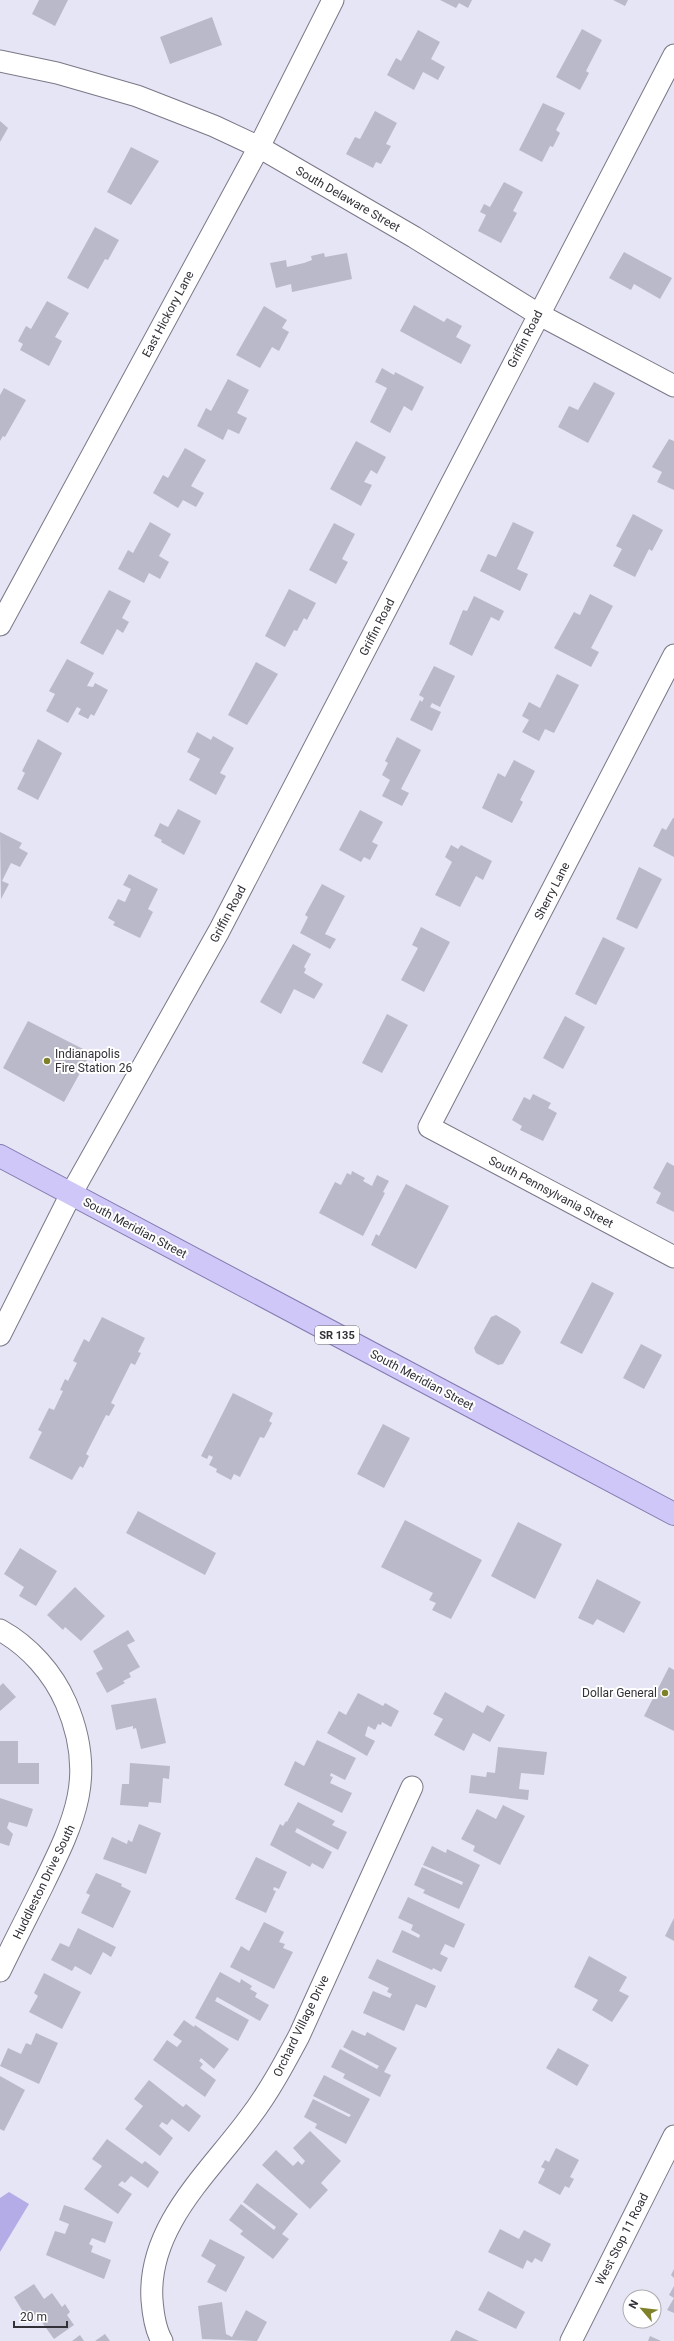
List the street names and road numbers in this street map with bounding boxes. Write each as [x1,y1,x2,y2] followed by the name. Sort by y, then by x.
[293,163,403,235] street label: South Delaware Street
[139,268,197,360] street label: East Hickory Lane
[505,308,545,370] street label: Griffin Road
[357,596,397,658] street label: Griffin Road
[531,860,573,922] street label: Sherry Lane
[207,883,249,945] street label: Griffin Road
[486,1153,616,1231] street label: South Pennsylvania Street
[81,1195,189,1261] street label: South Meridian Street
[315,1326,359,1344] road number: SR 135
[368,1347,476,1413] street label: South Meridian Street
[10,1823,78,1941] street label: Huddleston Drive South
[270,1973,332,2079] street label: Orchard Village Drive
[593,2191,651,2287] street label: West Stop 11 Road

